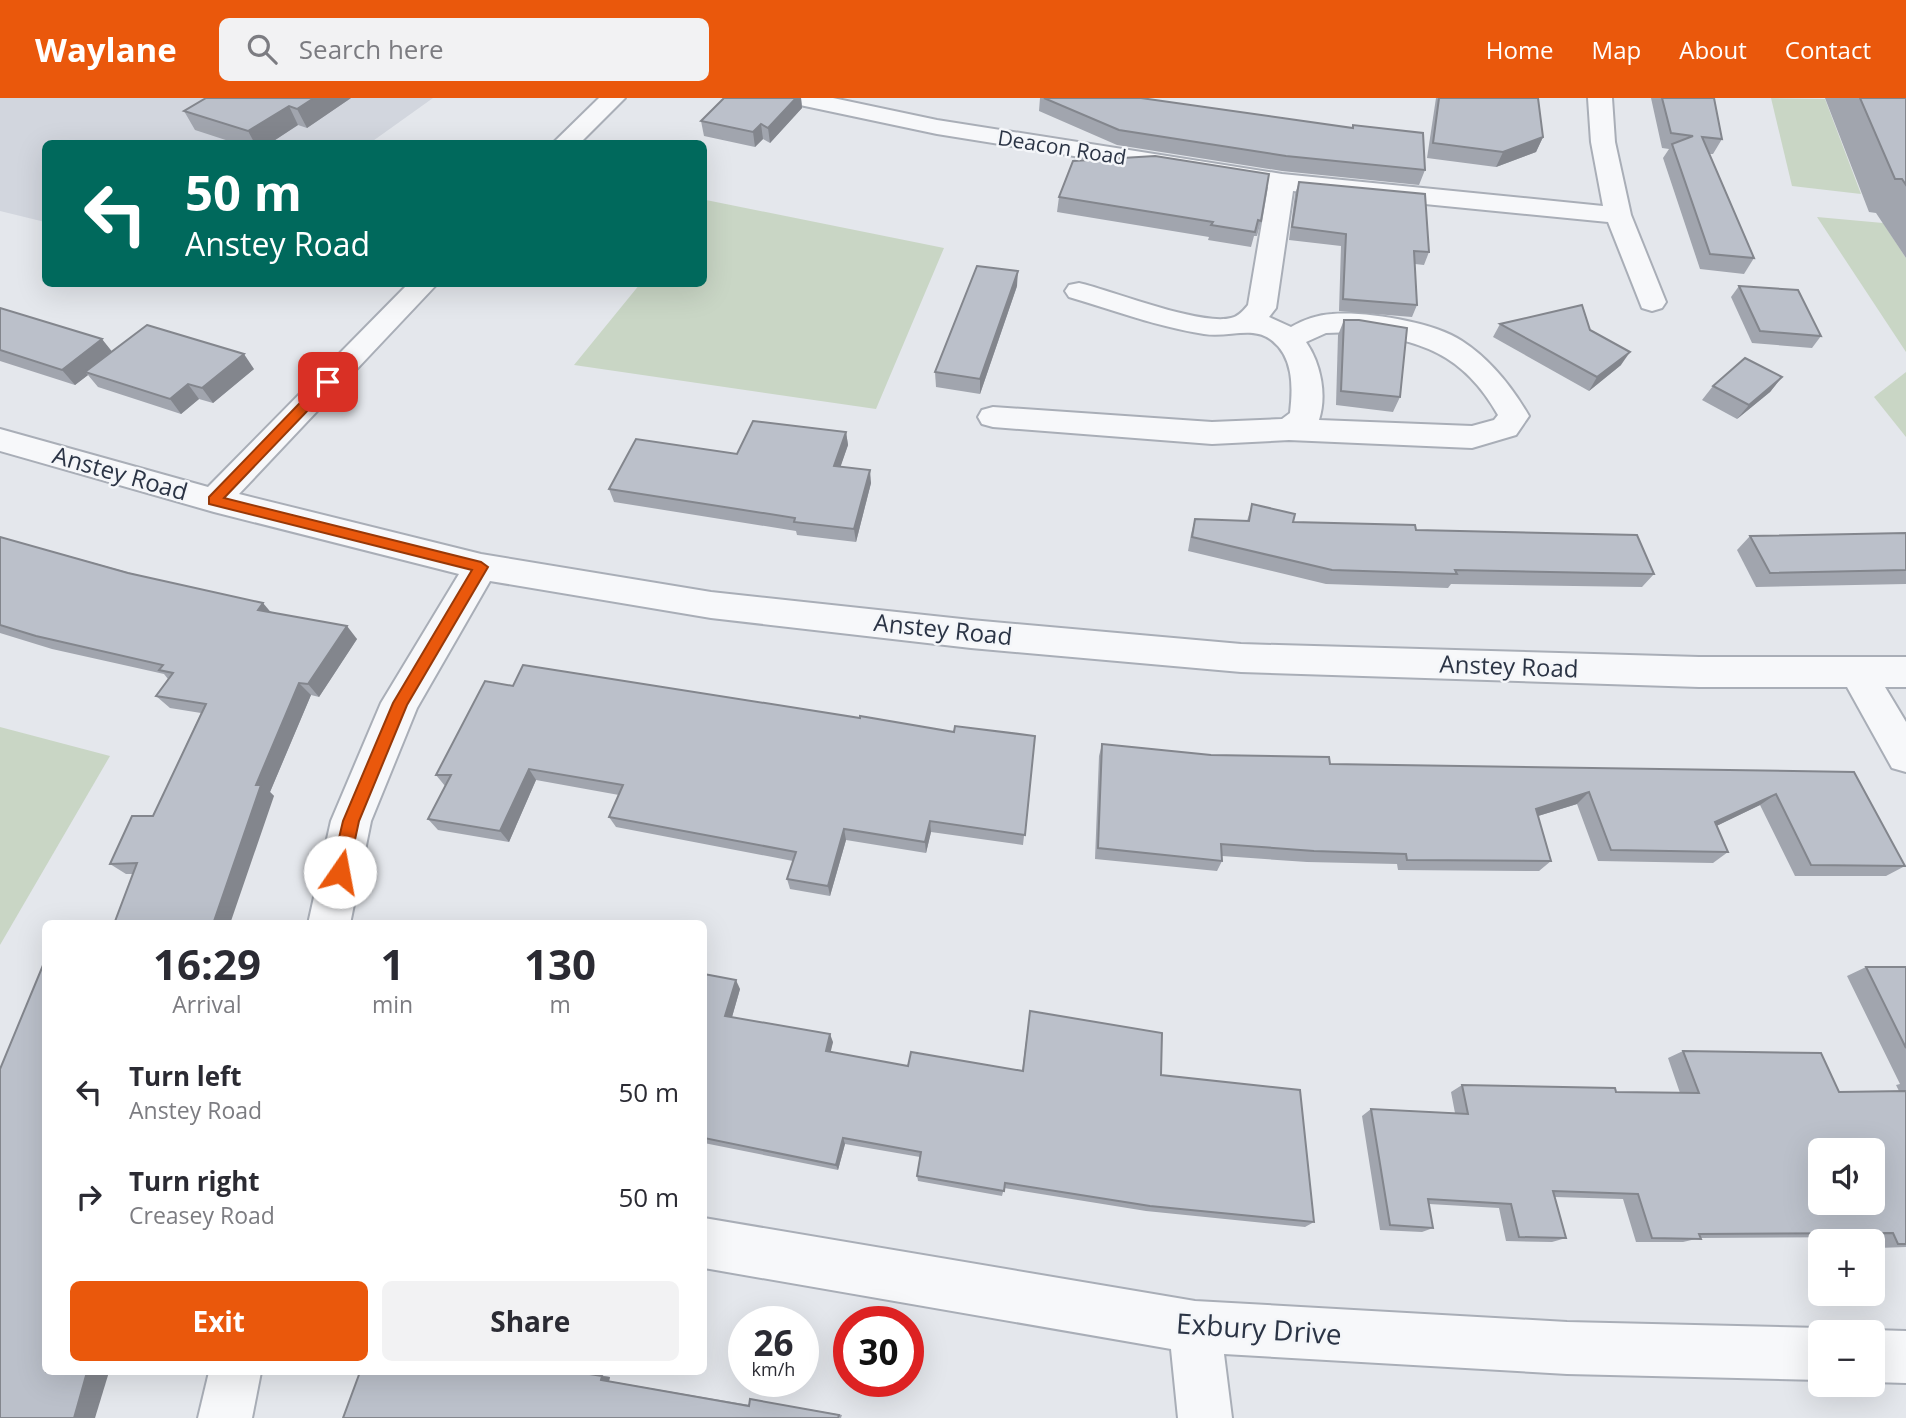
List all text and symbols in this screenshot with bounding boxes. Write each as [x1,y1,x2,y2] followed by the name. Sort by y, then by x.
[219,18,709,81] search box
[35,27,177,72] text: Waylane
[243,30,281,68] icon: search
[299,31,444,67] text: Search here
[1486,33,1554,66] text: Home
[1592,33,1641,66] text: Map
[1679,33,1747,66] text: About
[1785,33,1871,66] text: Contact
[996,123,1128,171] street label: Deacon Road
[185,159,302,225] text: 50 m
[70,168,161,259] icon: left
[185,222,370,265] text: Anstey Road
[298,352,358,412] pin
[309,363,347,401] icon: arrive
[49,438,192,508] street label: Anstey Road
[872,605,1014,652] street label: Anstey Road
[1439,647,1579,684] street label: Anstey Road
[303,835,377,909] position arrow
[153,935,261,992] text: 16:29
[380,935,405,992] text: 1
[524,935,596,992] text: 130
[172,988,242,1020] text: Arrival
[372,988,413,1020] text: min
[549,988,571,1020] text: m
[129,1058,241,1094] text: Turn left
[70,1073,108,1111] icon: left
[618,1074,679,1110] text: 50 m
[129,1094,262,1126] text: Anstey Road
[1808,1138,1885,1397] map controls
[1808,1138,1885,1215] button: sound
[129,1163,260,1199] text: Turn right
[70,1178,108,1216] icon: right
[618,1179,679,1215] text: 50 m
[129,1199,275,1231] text: Creasey Road
[1808,1229,1885,1306] button: +
[70,1281,368,1361] button: Exit
[382,1281,679,1361] button: Share
[1175,1303,1343,1353] street label: Exbury Drive
[833,1306,924,1397] speed limit sign: 30
[753,1319,794,1366] text: 26
[1808,1320,1885,1397] button: −
[752,1357,795,1381] text: km/h

